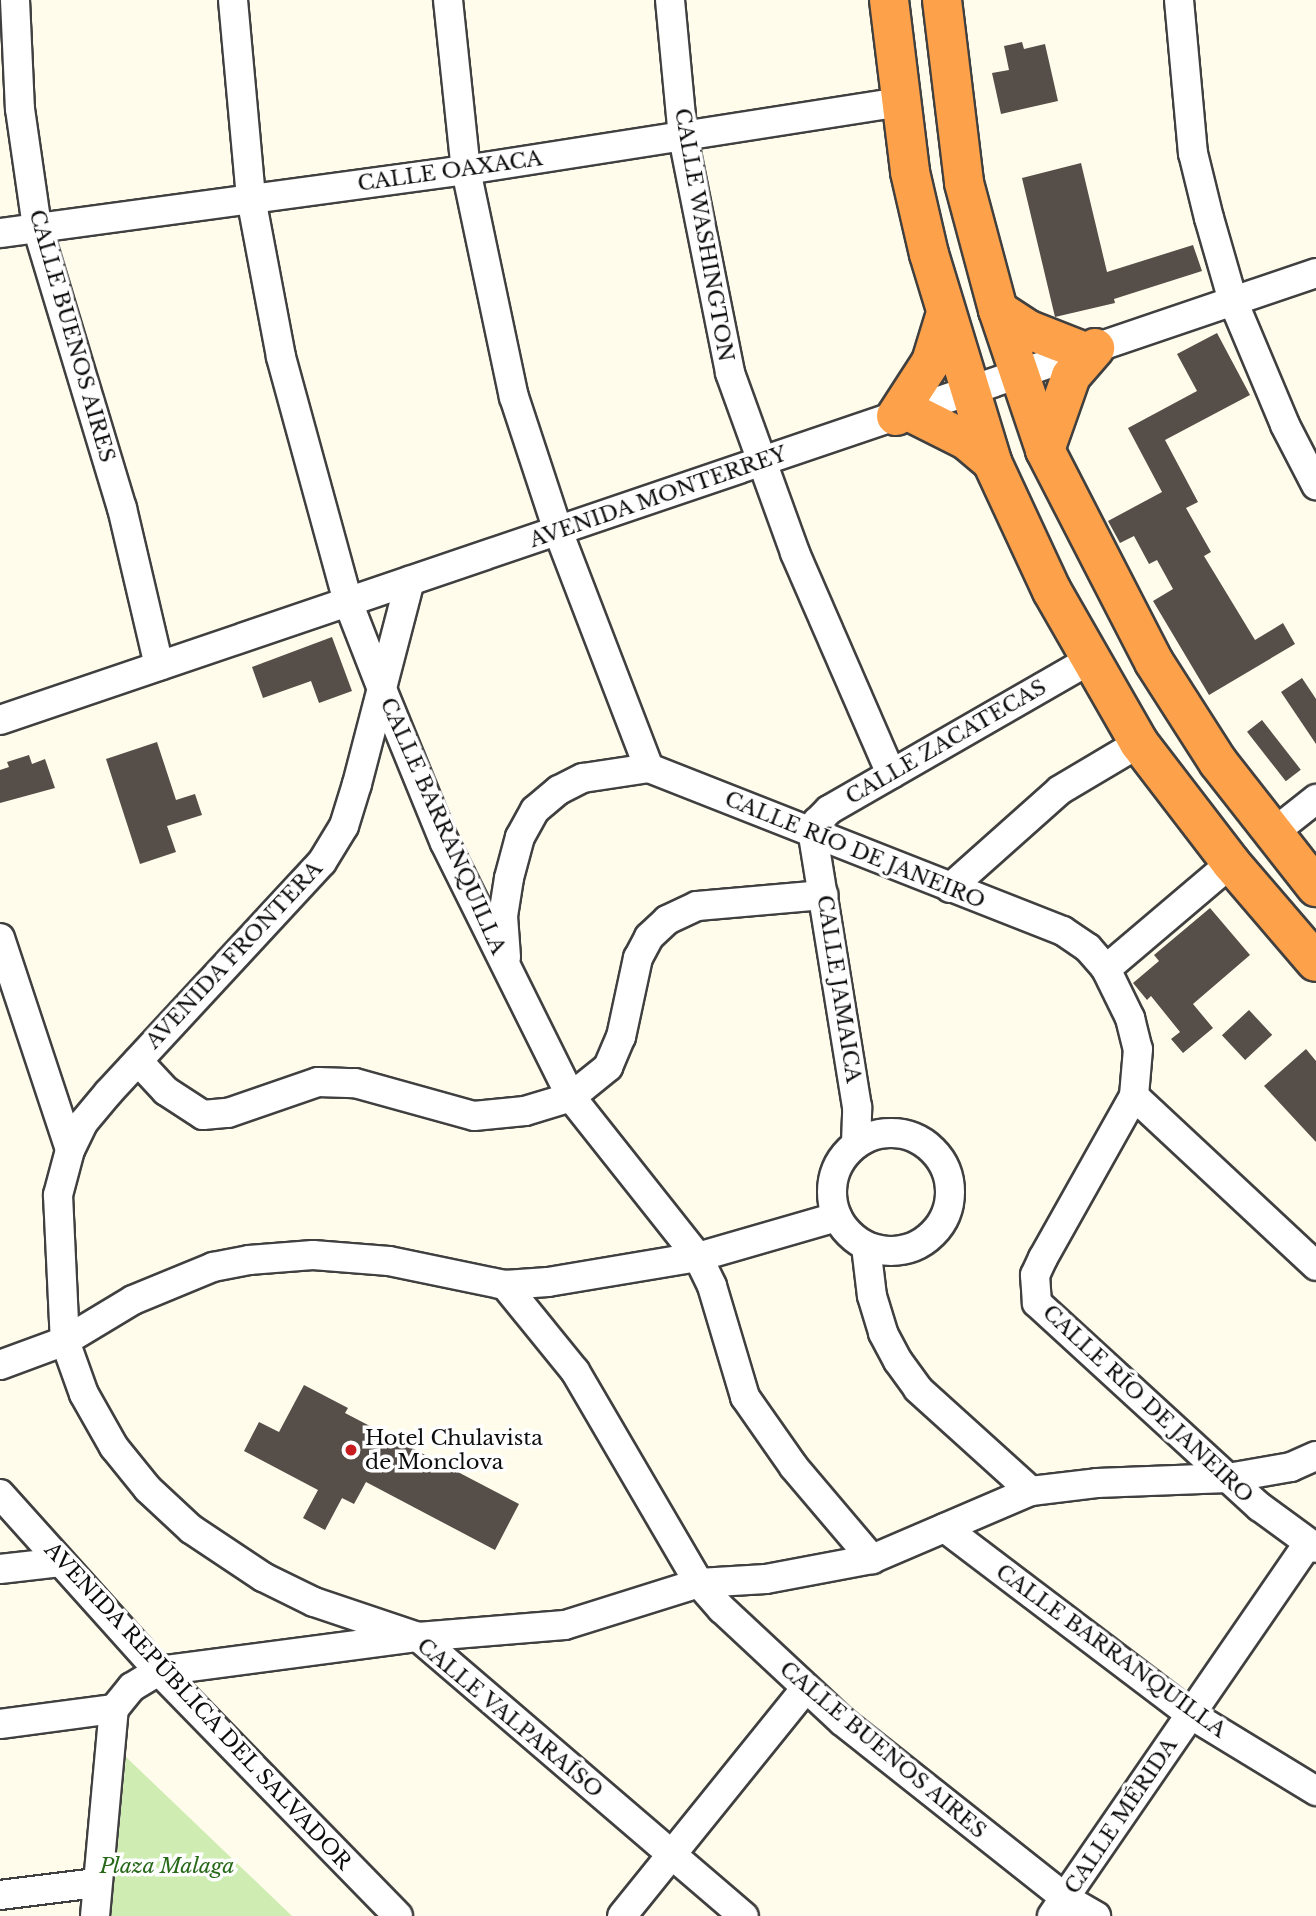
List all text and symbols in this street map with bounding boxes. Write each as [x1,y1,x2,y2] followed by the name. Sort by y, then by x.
[669,106,739,364] street label: CALLE WASHINGTON
[356,146,544,196] street label: CALLE OAXACA
[24,206,120,466] street label: CALLE BUENOS AIRES
[526,441,790,553] street label: AVENIDA MONTERREY
[841,674,1051,810] street label: CALLE ZACATECAS
[375,694,511,958] street label: CALLE BARRANQUILLA
[721,786,989,914] street label: CALLE RÍO DE JANEIRO
[140,856,328,1054] street label: AVENIDA FRONTERA
[812,893,866,1085] street label: CALLE JAMAICA
[1038,1300,1258,1508] street label: CALLE RÍO DE JANEIRO
[365,1425,543,1475] place label: Hotel Chulavista de Monclova
[343,1442,359,1458] marker: Hotel Chulavista de Monclova
[39,1536,357,1876] street label: AVENIDA REPÚBLICA DEL SALVADOR
[991,1559,1231,1743] street label: CALLE BARRANQUILLA
[412,1633,608,1803] street label: CALLE VALPARAÍSO
[774,1656,992,1844] street label: CALLE BUENOS AIRES
[1060,1733,1182,1899] street label: CALLE MÉRIDA
[99,1853,235,1879] park label: Plaza Malaga

